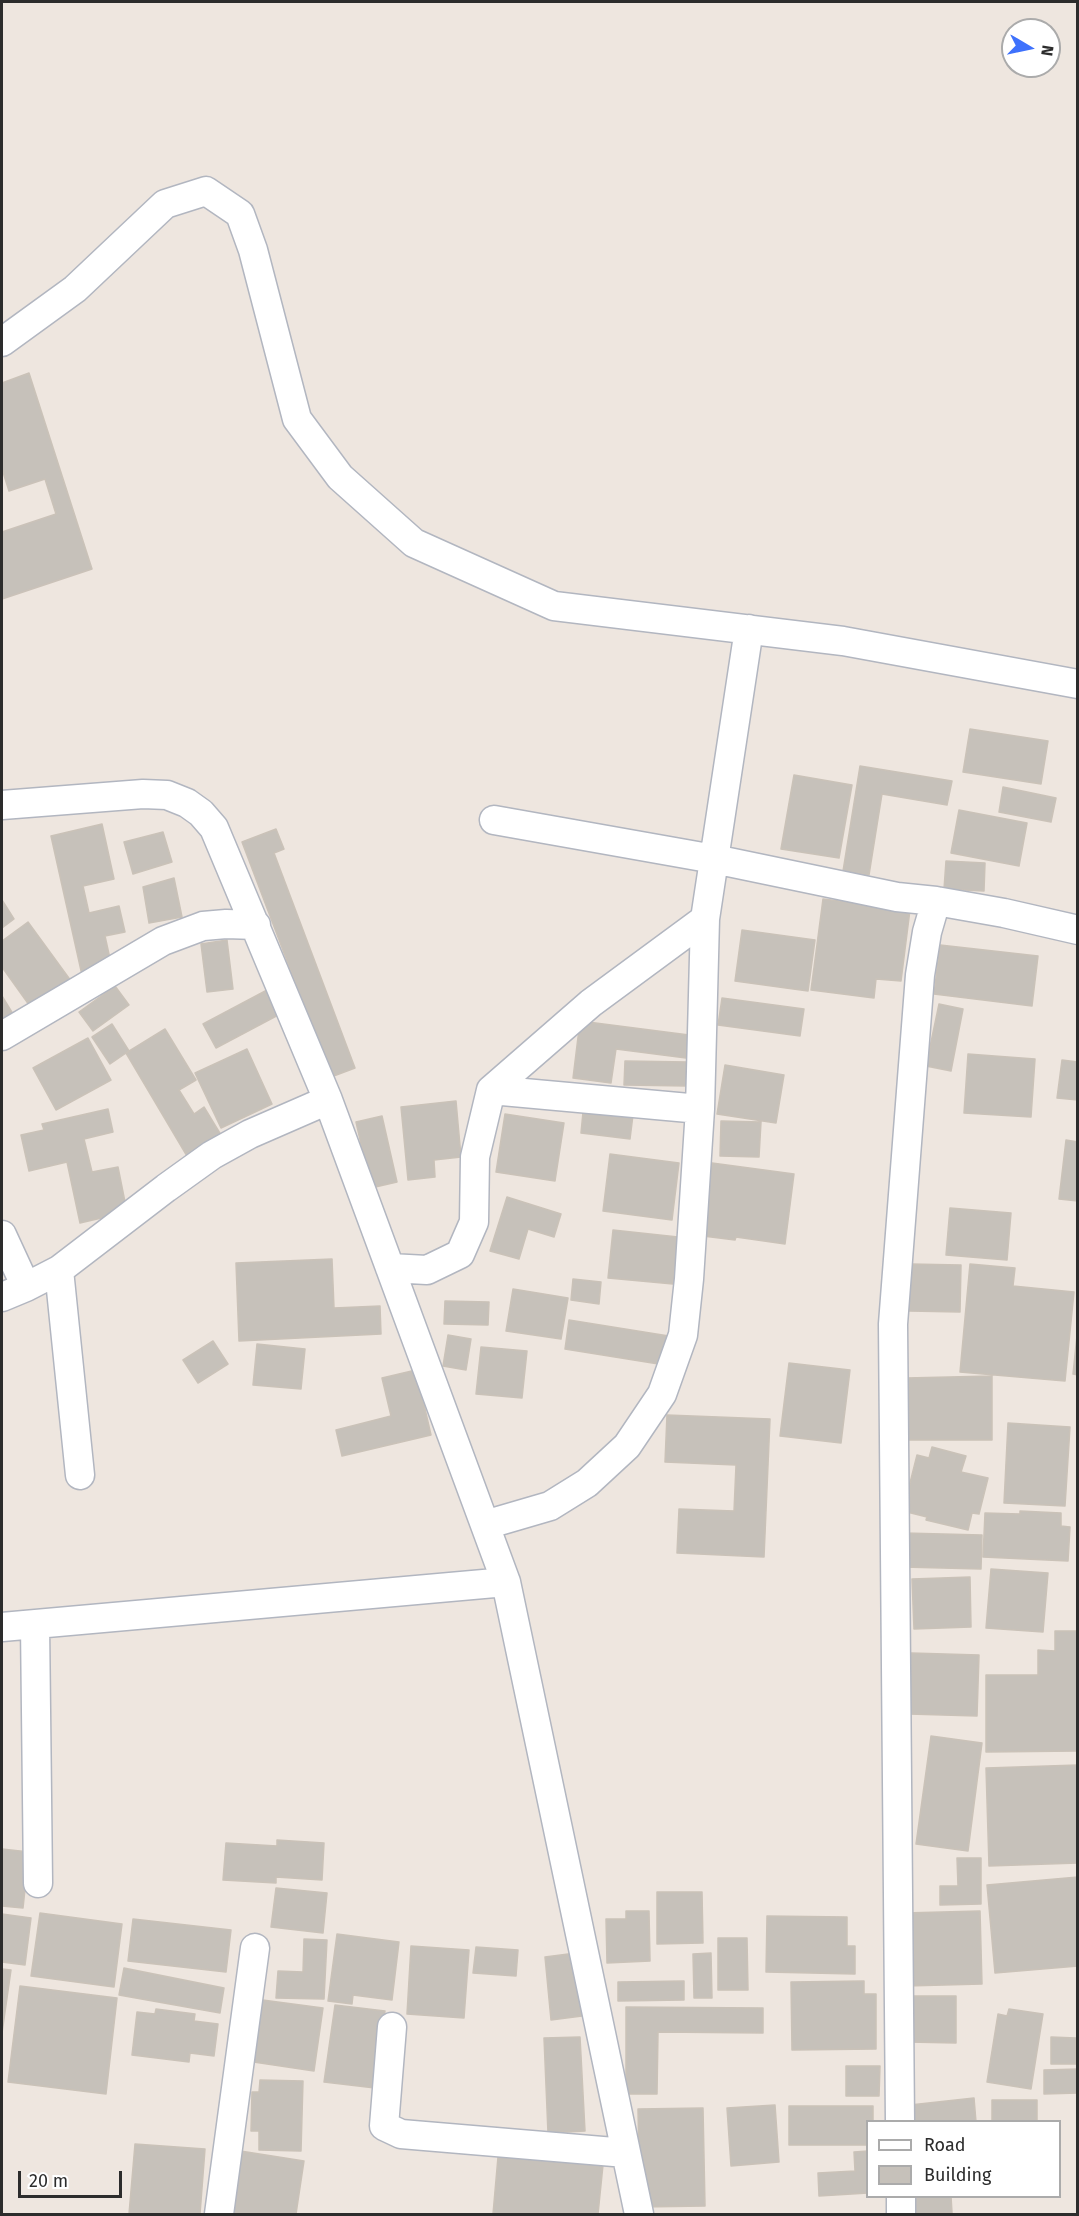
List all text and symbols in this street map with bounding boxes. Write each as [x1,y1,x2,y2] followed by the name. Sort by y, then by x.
[1001,18,1061,78] north arrow
[1037,44,1058,57] text: N
[866,2120,1061,2198] legend
[924,2134,966,2156] text: Road
[21,2159,124,2197] scale bar
[924,2164,991,2186] text: Building
[29,2170,68,2192] text: 20 m

